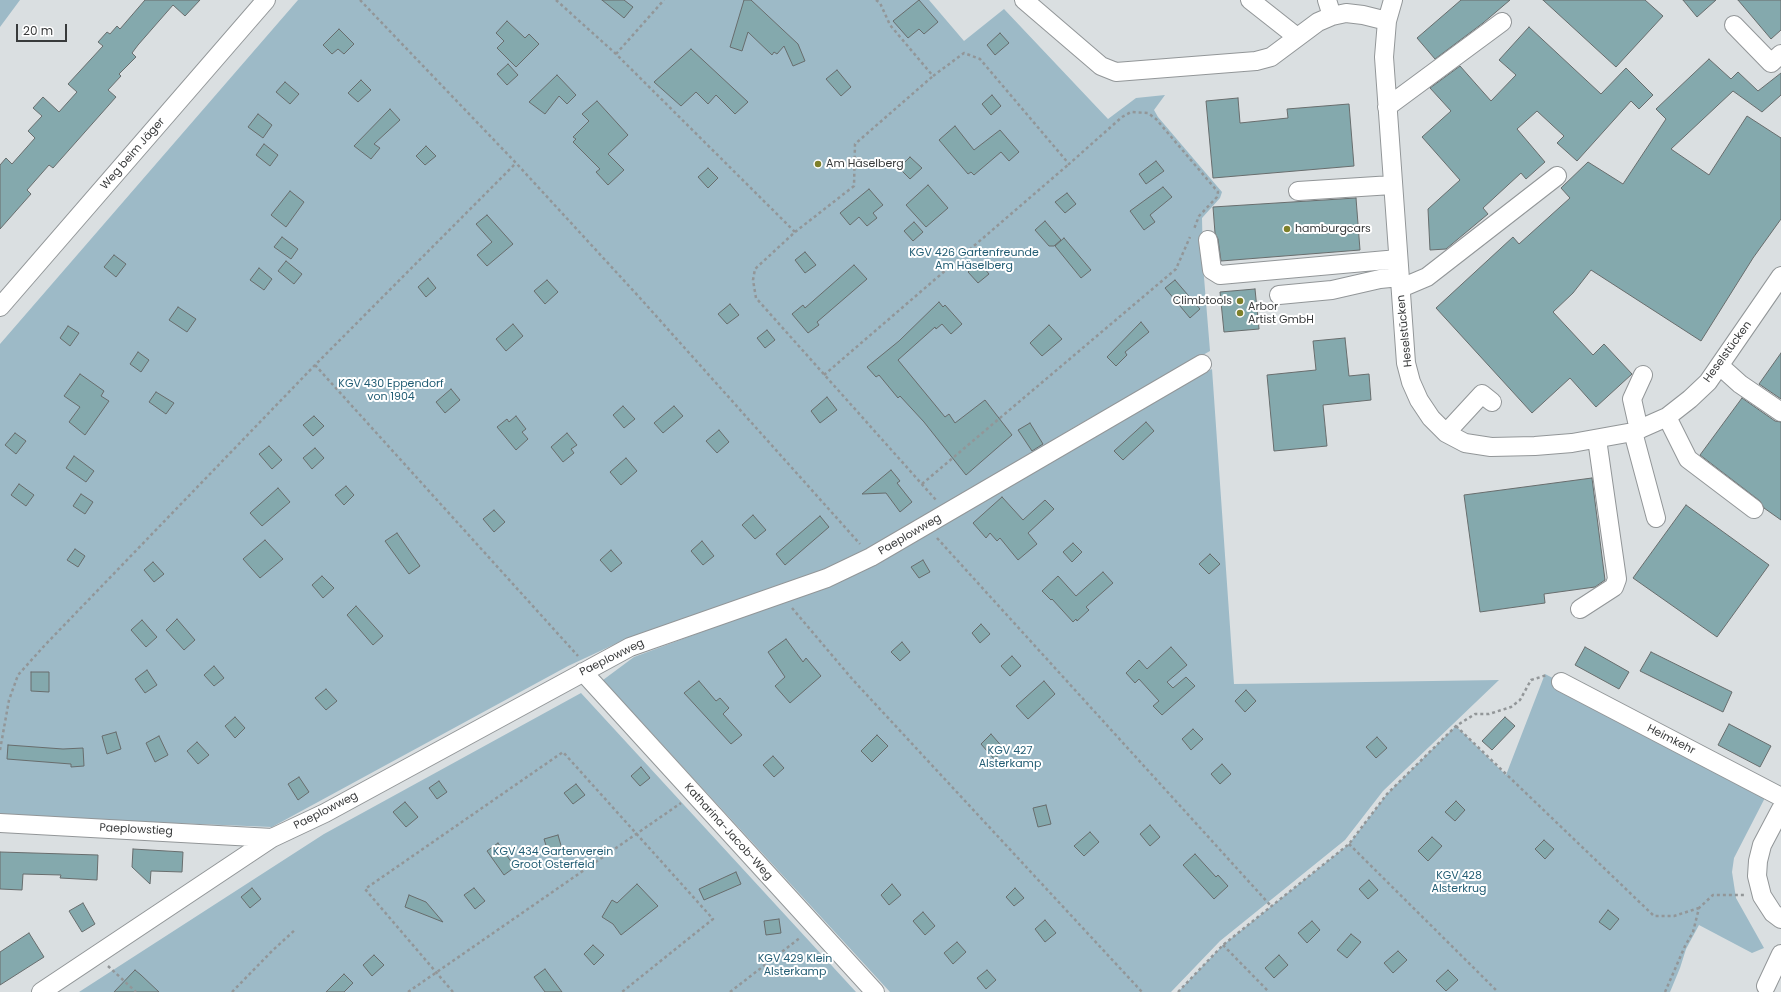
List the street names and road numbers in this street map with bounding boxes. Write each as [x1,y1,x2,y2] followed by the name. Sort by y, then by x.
[98,115,168,193] street label: Weg beim Jäger
[1395,294,1415,368] street label: Heselstücken
[1701,319,1755,385] street label: Heselstücken
[876,512,944,558] street label: Paeplowweg
[578,637,646,679] street label: Paeplowweg
[1645,722,1697,758] street label: Heimkehr
[681,781,775,883] street label: Katharina-Jacob-Weg
[292,789,360,833] street label: Paeplowweg
[99,821,173,839] street label: Paeplowstieg

